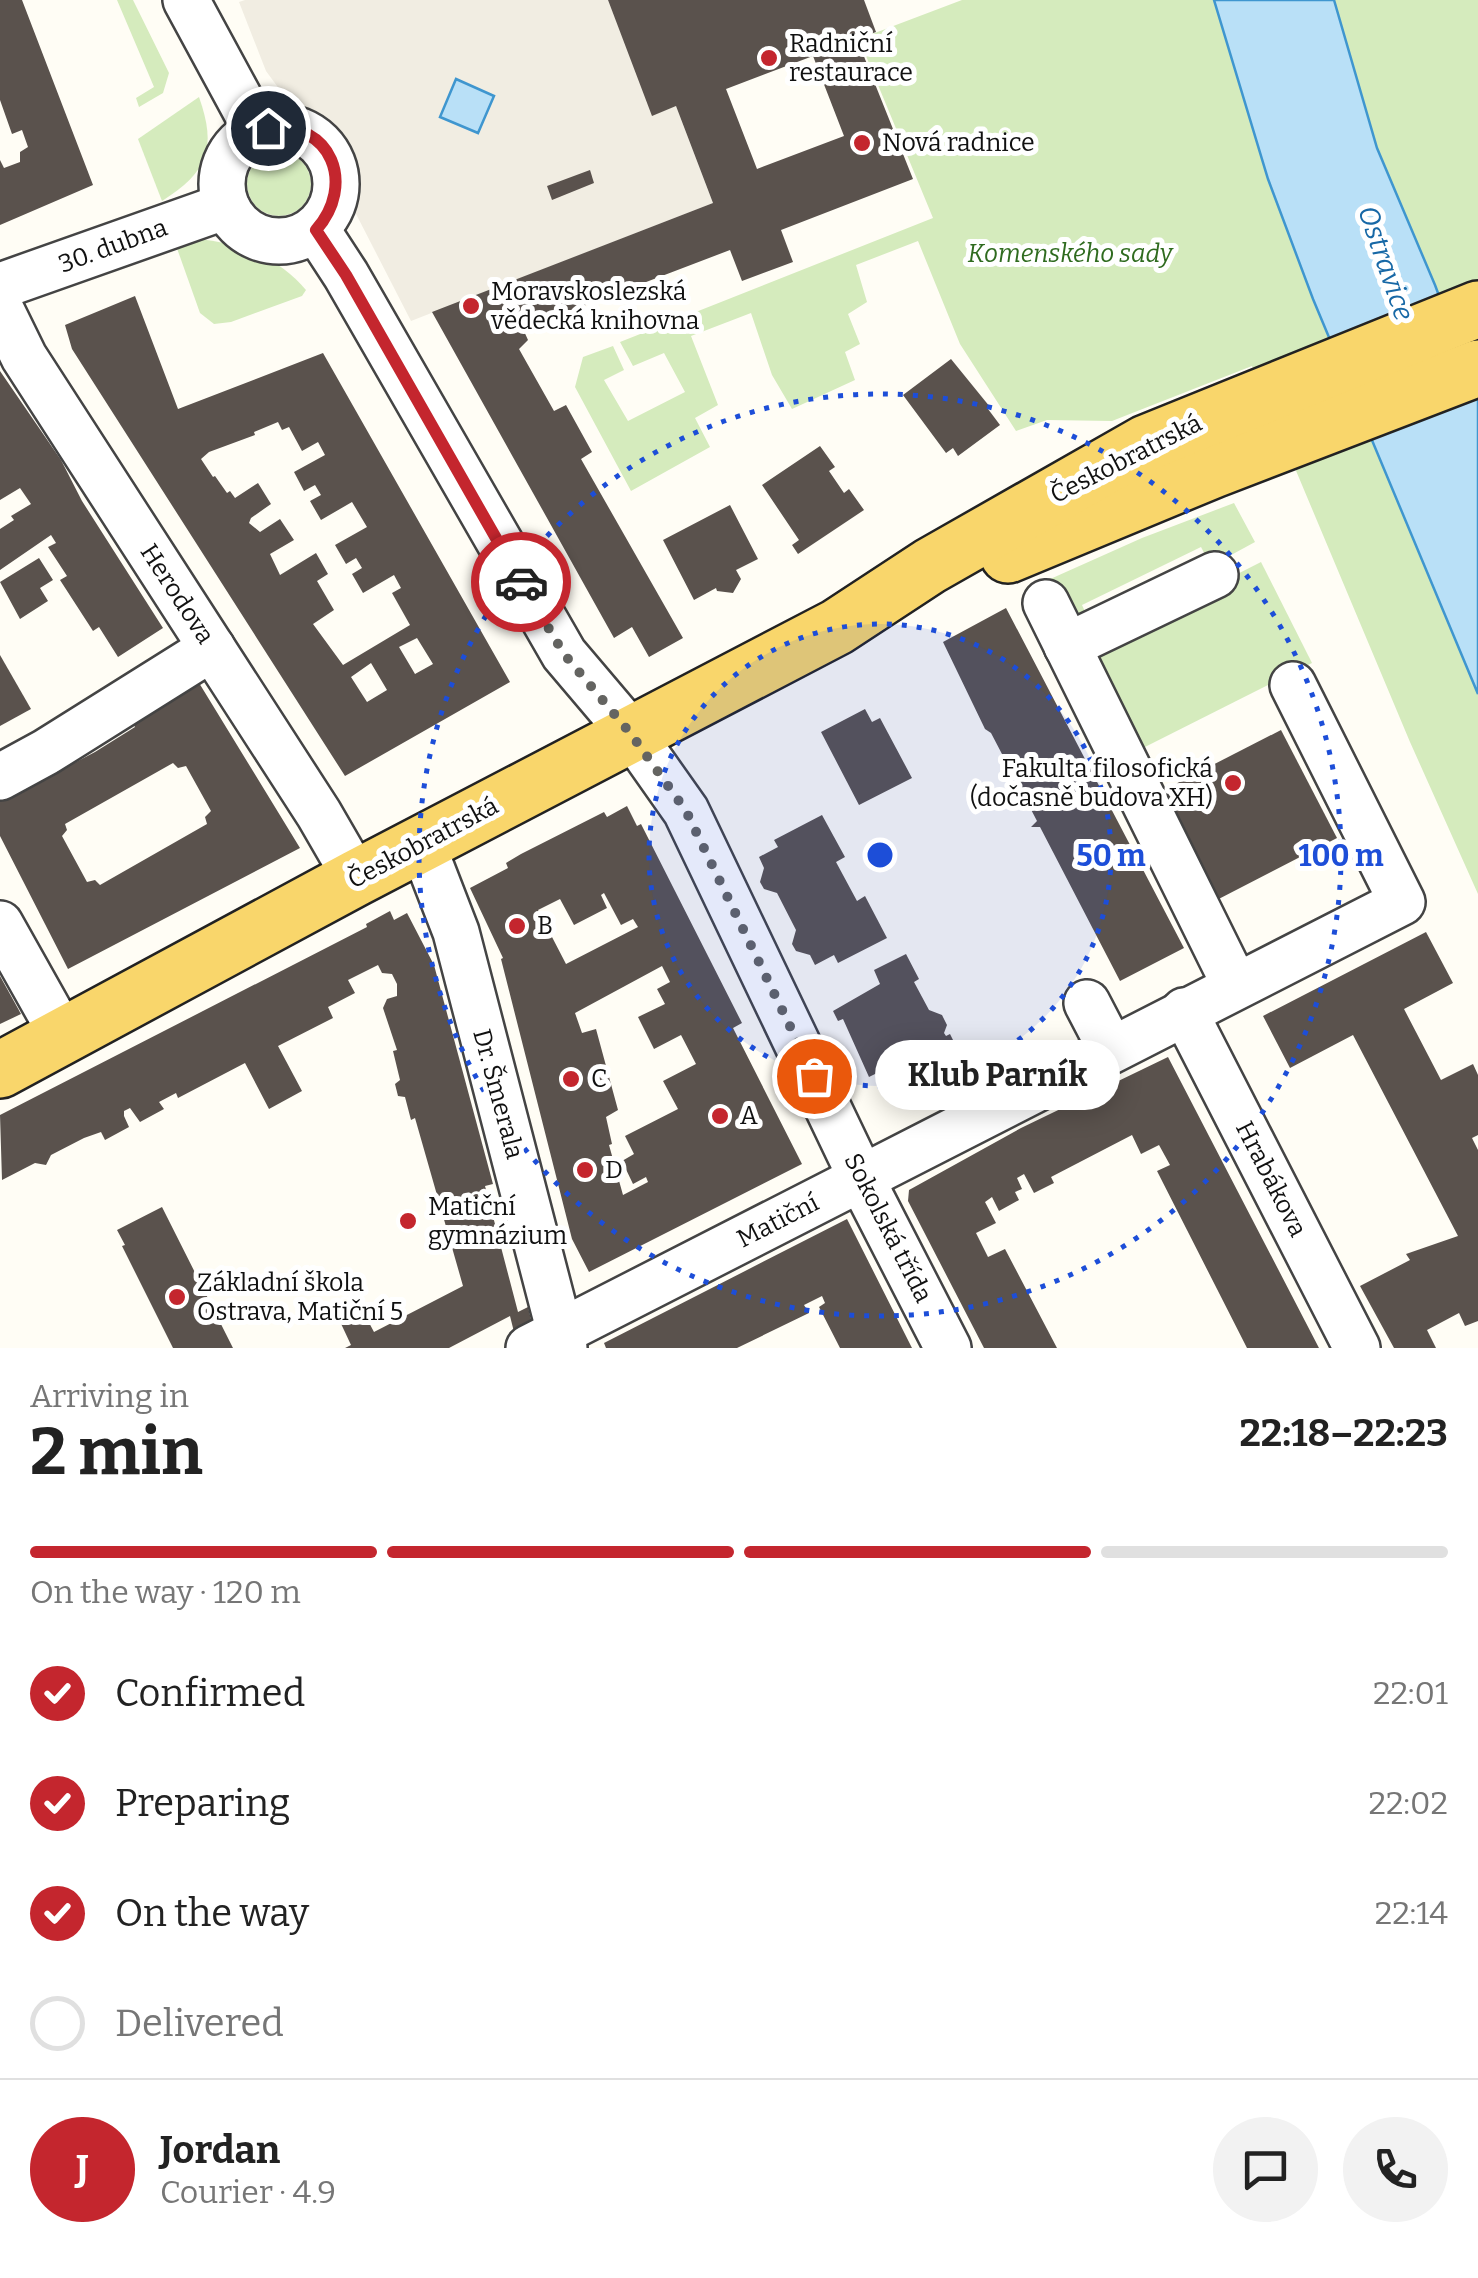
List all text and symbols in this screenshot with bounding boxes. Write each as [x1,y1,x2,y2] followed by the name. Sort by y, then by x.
[789,29,913,88] place label: Radniční restaurace
[758,47,780,69] marker: Radniční restaurace
[226,86,311,171] pin
[241,101,296,156] icon: home
[882,128,1035,158] place label: Nová radnice
[851,132,873,154] marker: Nová radnice
[1351,201,1421,325] water label: Ostravice
[55,212,172,279] street label: 30. dubna
[967,239,1174,269] park label: Komenského sady
[490,277,700,336] place label: Moravskoslezská vědecká knihovna
[460,295,482,317] marker: Moravskoslezská vědecká knihovna
[1045,407,1207,510] street label: Českobratrská
[471,532,571,632] courier
[134,538,221,650] street label: Herodova
[494,555,549,610] icon: car
[970,754,1213,813] place label: Fakulta filosofická (dočasně budova XH)
[1222,772,1244,794] marker: Fakulta filosofická (dočasně budova XH)
[342,790,504,895] street label: Českobratrská
[862,837,898,873] centre of rings
[1076,838,1146,874] text: 50 m
[1298,838,1384,874] text: 100 m
[537,911,553,941] place label: B
[506,915,528,937] marker: B
[466,1025,531,1163] street label: Dr. Šmerala
[772,1034,857,1119] pin
[874,1041,1119,1111] callout: Klub Parník
[787,1049,842,1104] icon: bag
[908,1056,1087,1094] text: Klub Parník
[591,1064,607,1094] place label: C
[560,1068,582,1090] marker: C
[740,1101,758,1131] place label: A
[709,1105,731,1127] marker: A
[1229,1116,1313,1242] street label: Hrabákova
[838,1148,939,1308] street label: Sokolská třída
[605,1155,623,1185] place label: D
[574,1159,596,1181] marker: D
[732,1187,824,1254] street label: Matiční
[428,1192,567,1251] place label: Matiční gymnázium
[397,1210,419,1232] marker: Matiční gymnázium
[197,1268,403,1327] place label: Základní škola Ostrava, Matiční 5
[166,1286,188,1308] marker: Základní škola Ostrava, Matiční 5
[30,1377,189,1415] text: Arriving in
[1239,1410,1448,1456] text: 22:18–22:23
[30,1413,203,1491] text: 2 min
[30,1573,301,1611] text: On the way · 120 m
[30,1666,85,1721] icon: check
[115,1670,305,1716] text: Confirmed
[1373,1674,1448,1712] text: 22:01
[30,1776,85,1831] icon: check
[115,1780,290,1826] text: Preparing
[1369,1784,1448,1822] text: 22:02
[30,1886,85,1941] icon: check
[115,1890,309,1936] text: On the way
[1375,1894,1448,1932] text: 22:14
[115,2000,284,2046] text: Delivered
[1213,2117,1318,2222] button: chat
[1343,2117,1448,2222] button: phone
[160,2127,280,2173] text: Jordan
[76,2146,89,2192] text: J
[160,2173,336,2211] text: Courier · 4.9

